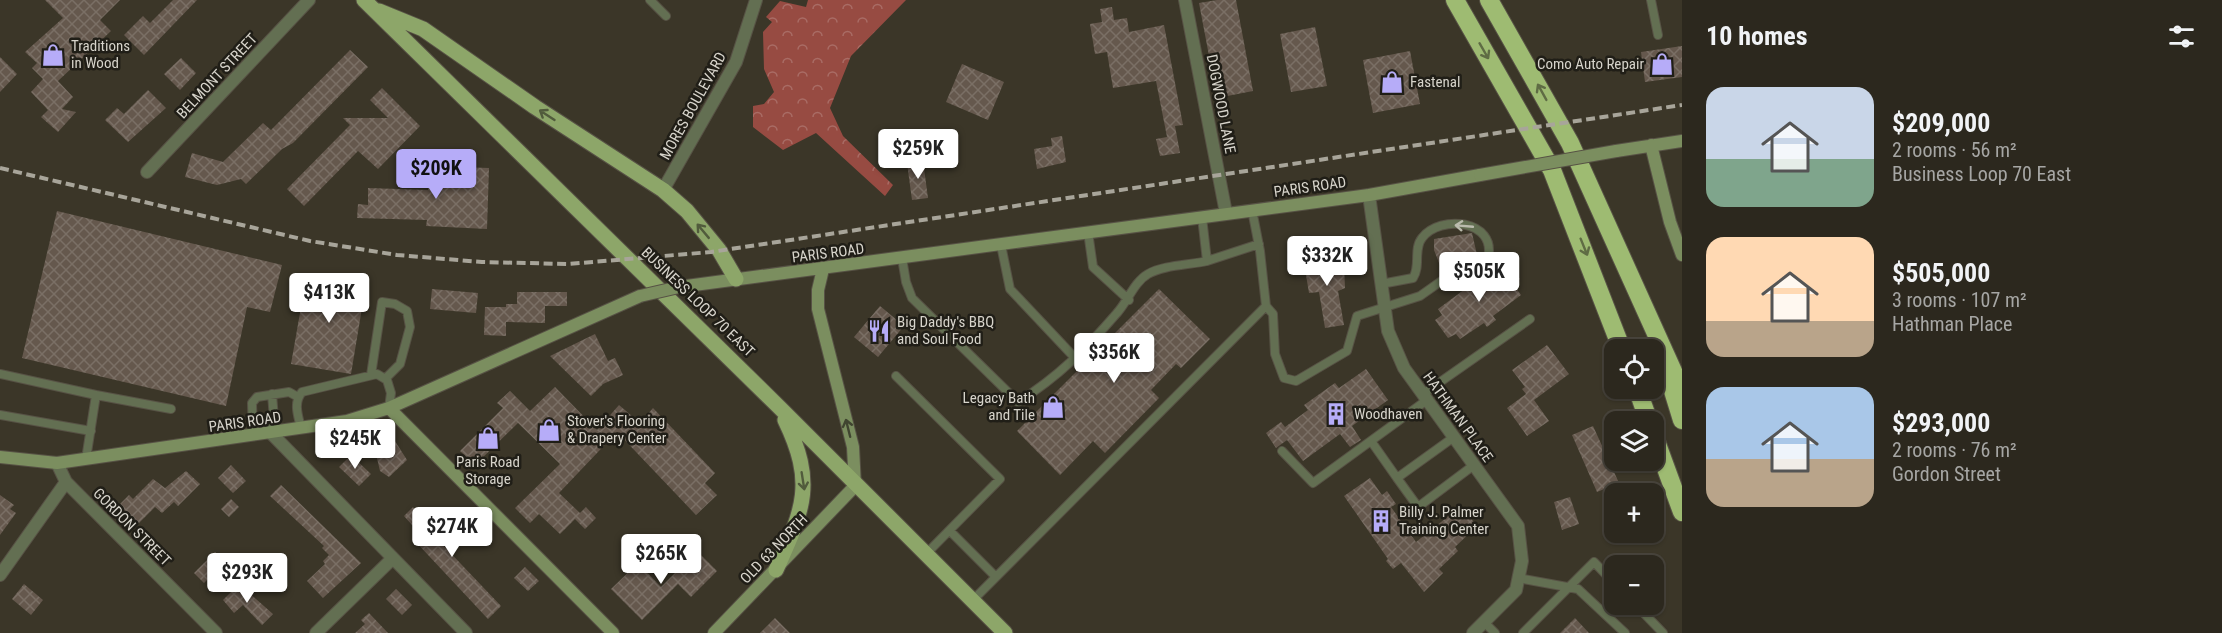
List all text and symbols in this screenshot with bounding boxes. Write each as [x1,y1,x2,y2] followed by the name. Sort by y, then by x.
[2165,20,2198,53] icon: filters
[1706,21,1808,51] text: 10 homes
[173,30,261,122] street label: BELMONT STREET
[71,37,130,72] place label: Traditions in Wood
[40,42,66,68] shop icon: Traditions in Wood
[1478,42,1490,59] one-way arrow
[656,49,730,163] street label: MORES BOULEVARD
[1649,51,1675,77] shop icon: Como Auto Repair
[1203,53,1239,155] street label: DOGWOOD LANE
[1537,55,1644,73] place label: Como Auto Repair
[1379,69,1405,95] shop icon: Fastenal
[1410,73,1460,91] place label: Fastenal
[1536,84,1548,101] one-way arrow
[1892,108,1990,138] text: $209,000
[540,109,556,121] one-way arrow
[1754,111,1826,183] icon: home
[876,129,960,180] pin: $259K
[892,136,944,160] text: $259K
[1892,138,2017,162] text: 2 rooms · 56 m²
[394,149,478,200] pin: $209K
[410,156,462,180] text: $209K
[1892,162,2071,186] text: Business Loop 70 East
[1273,173,1347,201] street label: PARIS ROAD
[1455,220,1474,231] one-way arrow
[696,224,710,239] one-way arrow
[1285,236,1369,287] pin: $332K
[1579,237,1590,256] one-way arrow
[791,240,865,266] street label: PARIS ROAD
[638,243,758,361] street label: BUSINESS LOOP 70 EAST
[1301,243,1353,267] text: $332K
[1437,252,1521,303] pin: $505K
[1892,258,1990,288] text: $505,000
[1453,259,1505,283] text: $505K
[1754,261,1826,333] icon: home
[287,273,371,324] pin: $413K
[303,280,355,304] text: $413K
[1892,288,2027,312] text: 3 rooms · 107 m²
[1892,312,2012,336] text: Hathman Place
[897,313,994,348] place label: Big Daddy's BBQ and Soul Food
[866,318,892,344] restaurant icon: Big Daddy's BBQ and Soul Food
[1072,333,1156,384] pin: $356K
[1604,339,1664,615] map controls
[1604,339,1664,399] button: locate
[1088,340,1140,364] text: $356K
[1419,368,1497,466] street label: HATHMAN PLACE
[963,389,1035,424] place label: Legacy Bath and Tile
[1040,394,1066,420] shop icon: Legacy Bath and Tile
[1323,401,1349,427] building icon: Woodhaven
[1354,405,1423,423] place label: Woodhaven
[208,408,282,436] street label: PARIS ROAD
[1892,408,1990,438] text: $293,000
[1604,411,1664,471] button: layers
[1754,411,1826,483] icon: home
[567,412,667,447] place label: Stover's Flooring & Drapery Center
[536,417,562,443] shop icon: Stover's Flooring & Drapery Center
[313,419,397,470] pin: $245K
[841,419,853,438] one-way arrow
[475,425,501,451] shop icon: Paris Road Storage
[329,426,381,450] text: $245K
[1892,438,2017,462] text: 2 rooms · 76 m²
[456,453,520,488] place label: Paris Road Storage
[1892,462,2001,486] text: Gordon Street
[798,471,809,491] one-way arrow
[1604,483,1664,543] button: +
[89,484,175,570] street label: GORDON STREET
[1399,503,1489,538] place label: Billy J. Palmer Training Center
[410,507,494,558] pin: $274K
[1368,508,1394,534] building icon: Billy J. Palmer Training Center
[737,511,811,587] street label: OLD 63 NORTH
[426,514,478,538] text: $274K
[619,534,703,585] pin: $265K
[635,541,687,565] text: $265K
[205,553,289,604] pin: $293K
[1604,555,1664,615] button: −
[221,560,273,584] text: $293K

